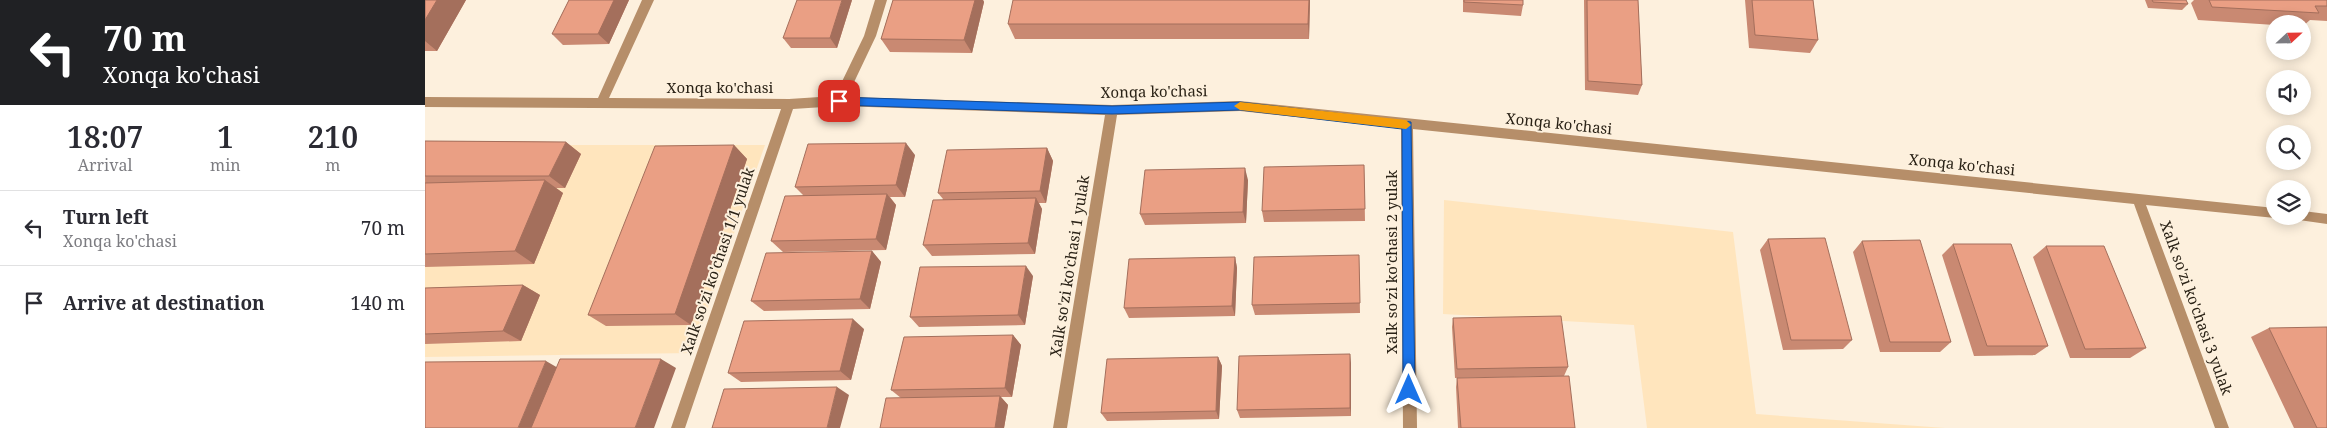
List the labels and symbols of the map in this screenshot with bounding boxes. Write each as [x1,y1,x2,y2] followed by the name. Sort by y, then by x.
[2266,15,2311,60] north arrow
[667,77,774,97] street label: Xonqa ko'chasi
[818,80,860,122] pin
[1100,80,1208,102] street label: Xonqa ko'chasi
[1505,107,1613,139] street label: Xonqa ko'chasi
[1908,148,2016,180] street label: Xonqa ko'chasi
[676,164,759,357] street label: Xalk so'zi ko'chasi 1/1 yulak
[1381,170,1401,354] street label: Xalk so'zi ko'chasi 2 yulak
[1045,173,1093,358] street label: Xalk so'zi ko'chasi 1 yulak
[2156,218,2238,398] street label: Xalk so'zi ko'chasi 3 yulak
[1382,363,1434,415] position arrow

